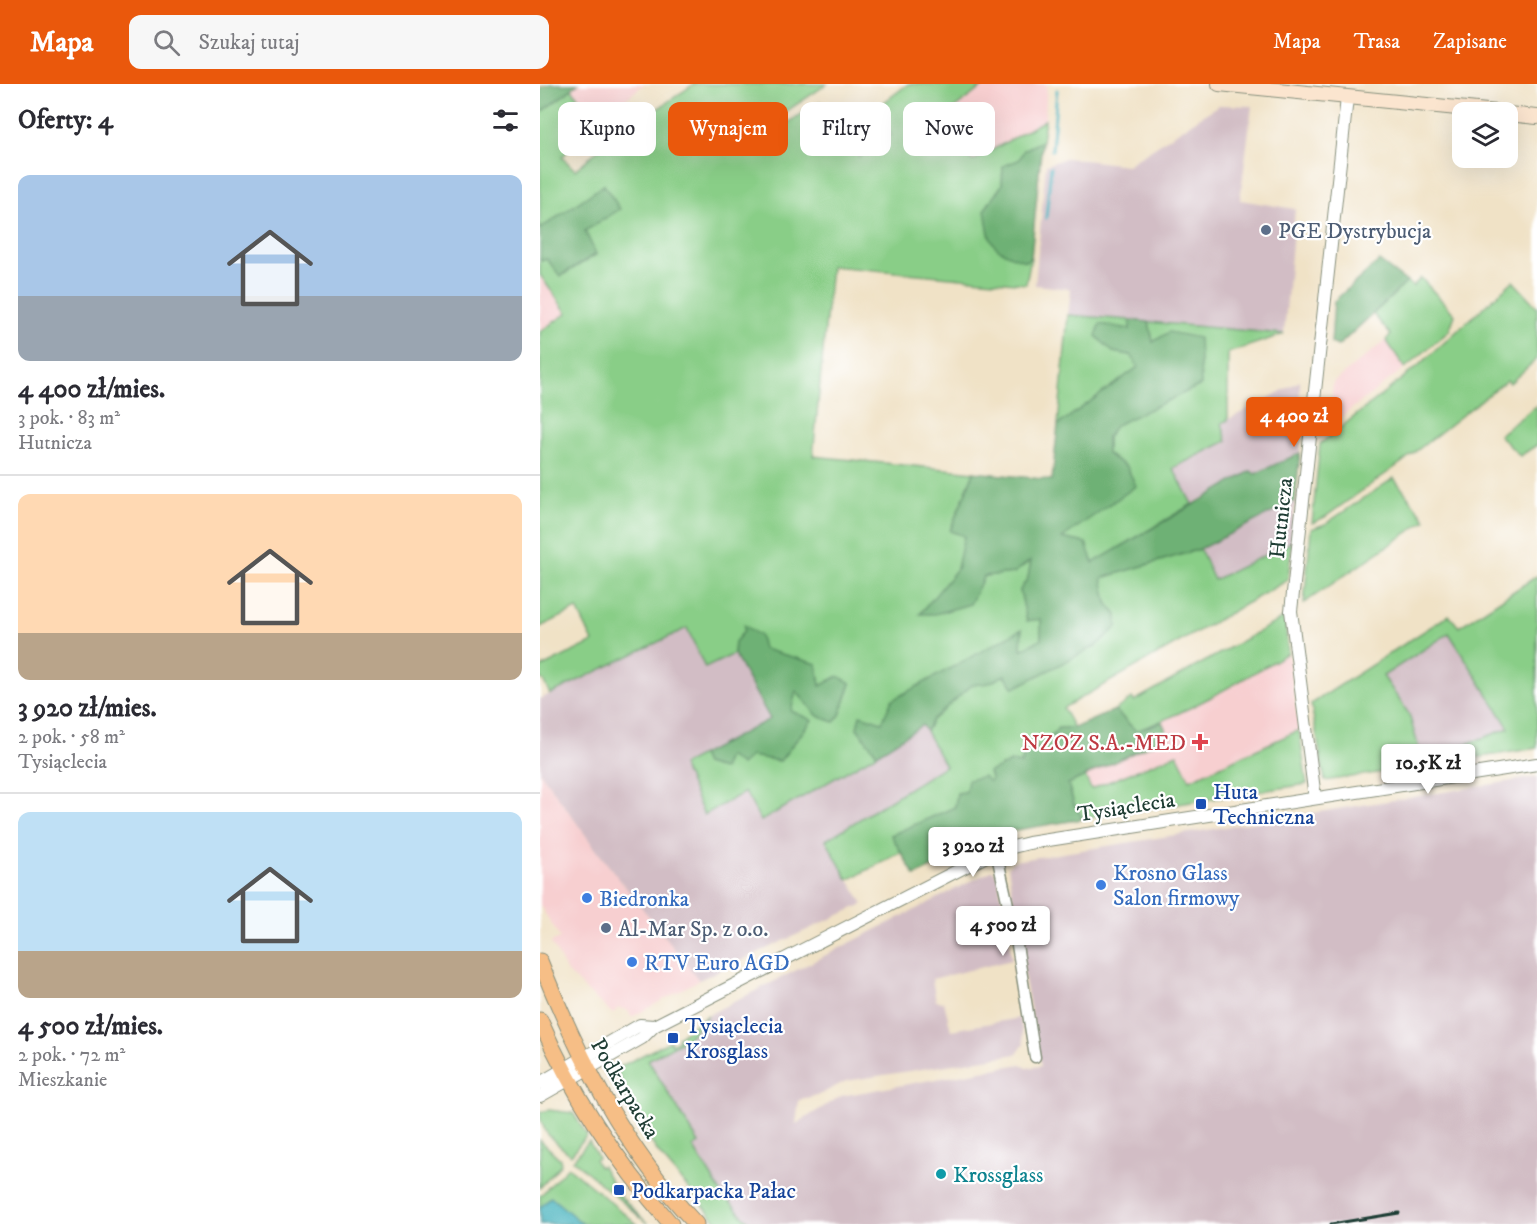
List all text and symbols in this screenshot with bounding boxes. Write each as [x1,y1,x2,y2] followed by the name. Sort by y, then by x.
[129,15,549,69] search box
[30,25,93,60] text: Mapa
[150,26,183,59] icon: search
[198,29,300,56] text: Szukaj tutaj
[1273,29,1321,55] text: Mapa
[1354,29,1400,55] text: Trasa
[1433,29,1507,55] text: Zapisane
[558,102,656,156] chip: Kupno
[668,102,788,156] chip: Wynajem
[800,102,891,156] chip: Filtry
[903,102,995,156] chip: Nowe
[1452,102,1518,168] map controls
[1452,102,1518,168] button: layers
[18,104,113,137] text: Oferty: 4
[489,104,522,137] icon: filters
[216,214,324,322] icon: home
[1278,218,1432,245] place label: PGE Dystrybucja
[1259,223,1273,237] marker: PGE Dystrybucja
[18,373,165,406] text: 4 400 zł/mies.
[1232,397,1356,448] pin: 4 400 zł
[1260,404,1328,429] text: 4 400 zł
[18,406,120,431] text: 3 pok. · 83 m²
[18,431,92,456] text: Hutnicza
[1264,476,1299,560] street label: Hutnicza
[216,533,324,641] icon: home
[18,692,157,725] text: 3 920 zł/mies.
[18,725,125,750] text: 2 pok. · 58 m²
[1022,730,1186,757] place label: NZOZ S.A.-MED
[1191,733,1209,751] marker: NZOZ S.A.-MED
[1366,744,1490,795] pin: 10.5K zł
[18,750,107,775] text: Tysiąclecia
[1395,751,1461,776] text: 10.5K zł
[1213,779,1315,831] place label: Huta Techniczna
[1076,786,1177,828] street label: Tysiąclecia
[1194,797,1208,811] marker: Huta Techniczna
[911,827,1035,878] pin: 3 920 zł
[942,834,1004,859] text: 3 920 zł
[216,851,324,959] icon: home
[1113,860,1240,912] place label: Krosno Glass Salon firmowy
[1094,878,1108,892] marker: Krosno Glass Salon firmowy
[599,886,690,913] place label: Biedronka
[580,891,594,905] marker: Biedronka
[941,906,1065,957] pin: 4 500 zł
[970,913,1036,938] text: 4 500 zł
[618,916,768,943] place label: Al-Mar Sp. z o.o.
[599,921,613,935] marker: Al-Mar Sp. z o.o.
[644,950,790,977] place label: RTV Euro AGD
[625,955,639,969] marker: RTV Euro AGD
[18,1010,163,1043] text: 4 500 zł/mies.
[685,1013,784,1065] place label: Tysiąclecia Krosglass
[666,1031,680,1045] marker: Tysiąclecia Krosglass
[584,1034,666,1145] street label: Podkarpacka
[18,1043,125,1068] text: 2 pok. · 72 m²
[18,1068,107,1093] text: Mieszkanie
[953,1162,1043,1189] place label: Krossglass
[934,1167,948,1181] marker: Krossglass
[631,1178,796,1205] place label: Podkarpacka Pałac
[612,1183,626,1197] marker: Podkarpacka Pałac

